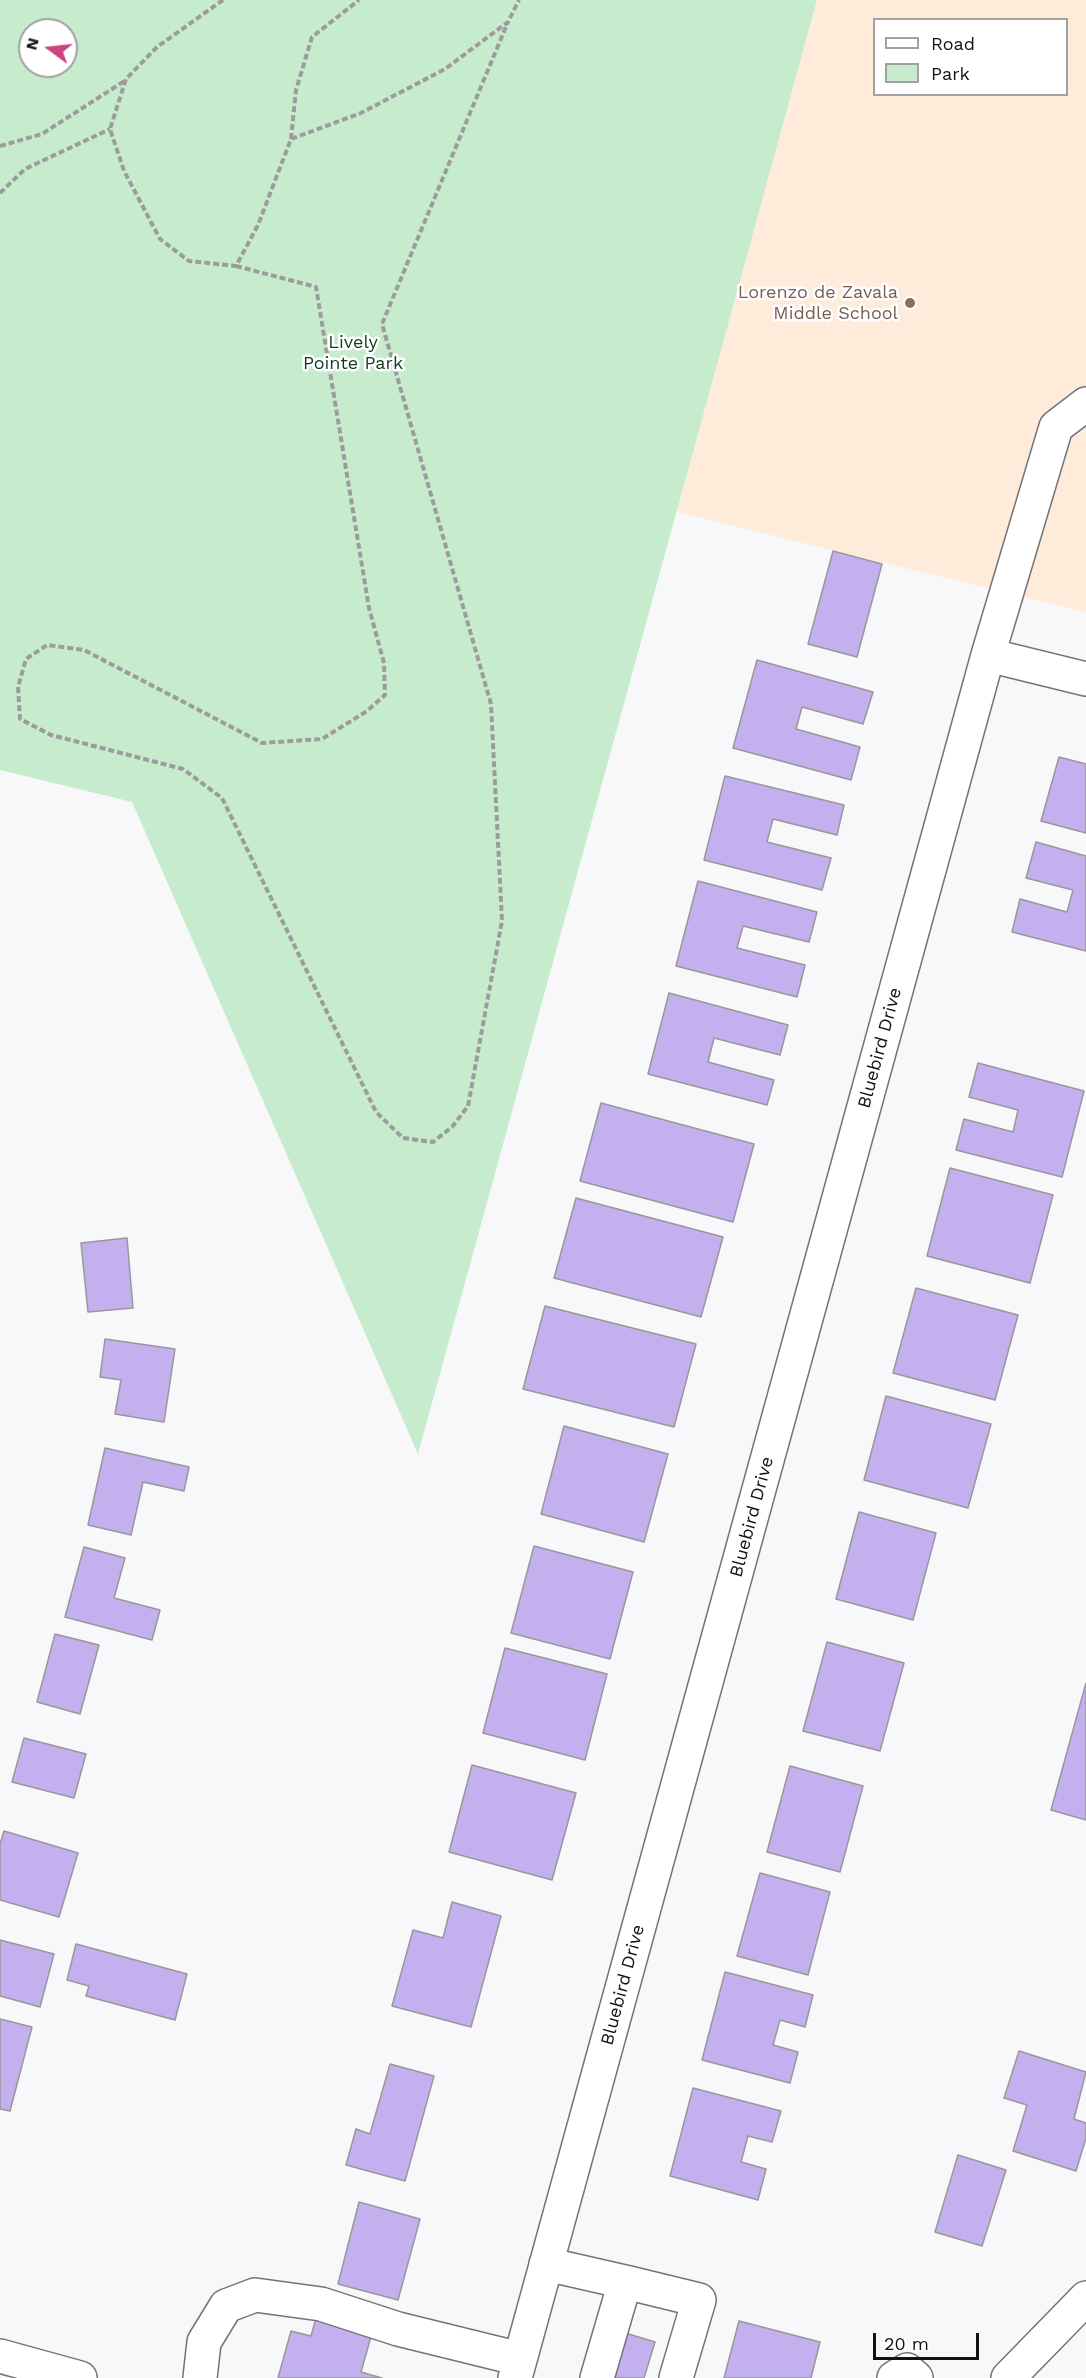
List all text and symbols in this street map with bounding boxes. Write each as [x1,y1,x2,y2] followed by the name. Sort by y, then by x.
[18,18,78,78] north arrow
[873,18,1068,96] legend
[931,33,975,54] text: Road
[21,36,43,52] text: N
[931,63,970,84] text: Park
[738,282,898,324] place label: Lorenzo de Zavala Middle School
[903,296,917,310] marker: Lorenzo de Zavala Middle School
[303,332,403,374] park label: Lively Pointe Park
[854,985,906,1111] street label: Bluebird Drive
[726,1454,778,1580] street label: Bluebird Drive
[597,1922,649,2048] street label: Bluebird Drive
[876,2321,982,2359] scale bar
[884,2333,929,2354] text: 20 m

